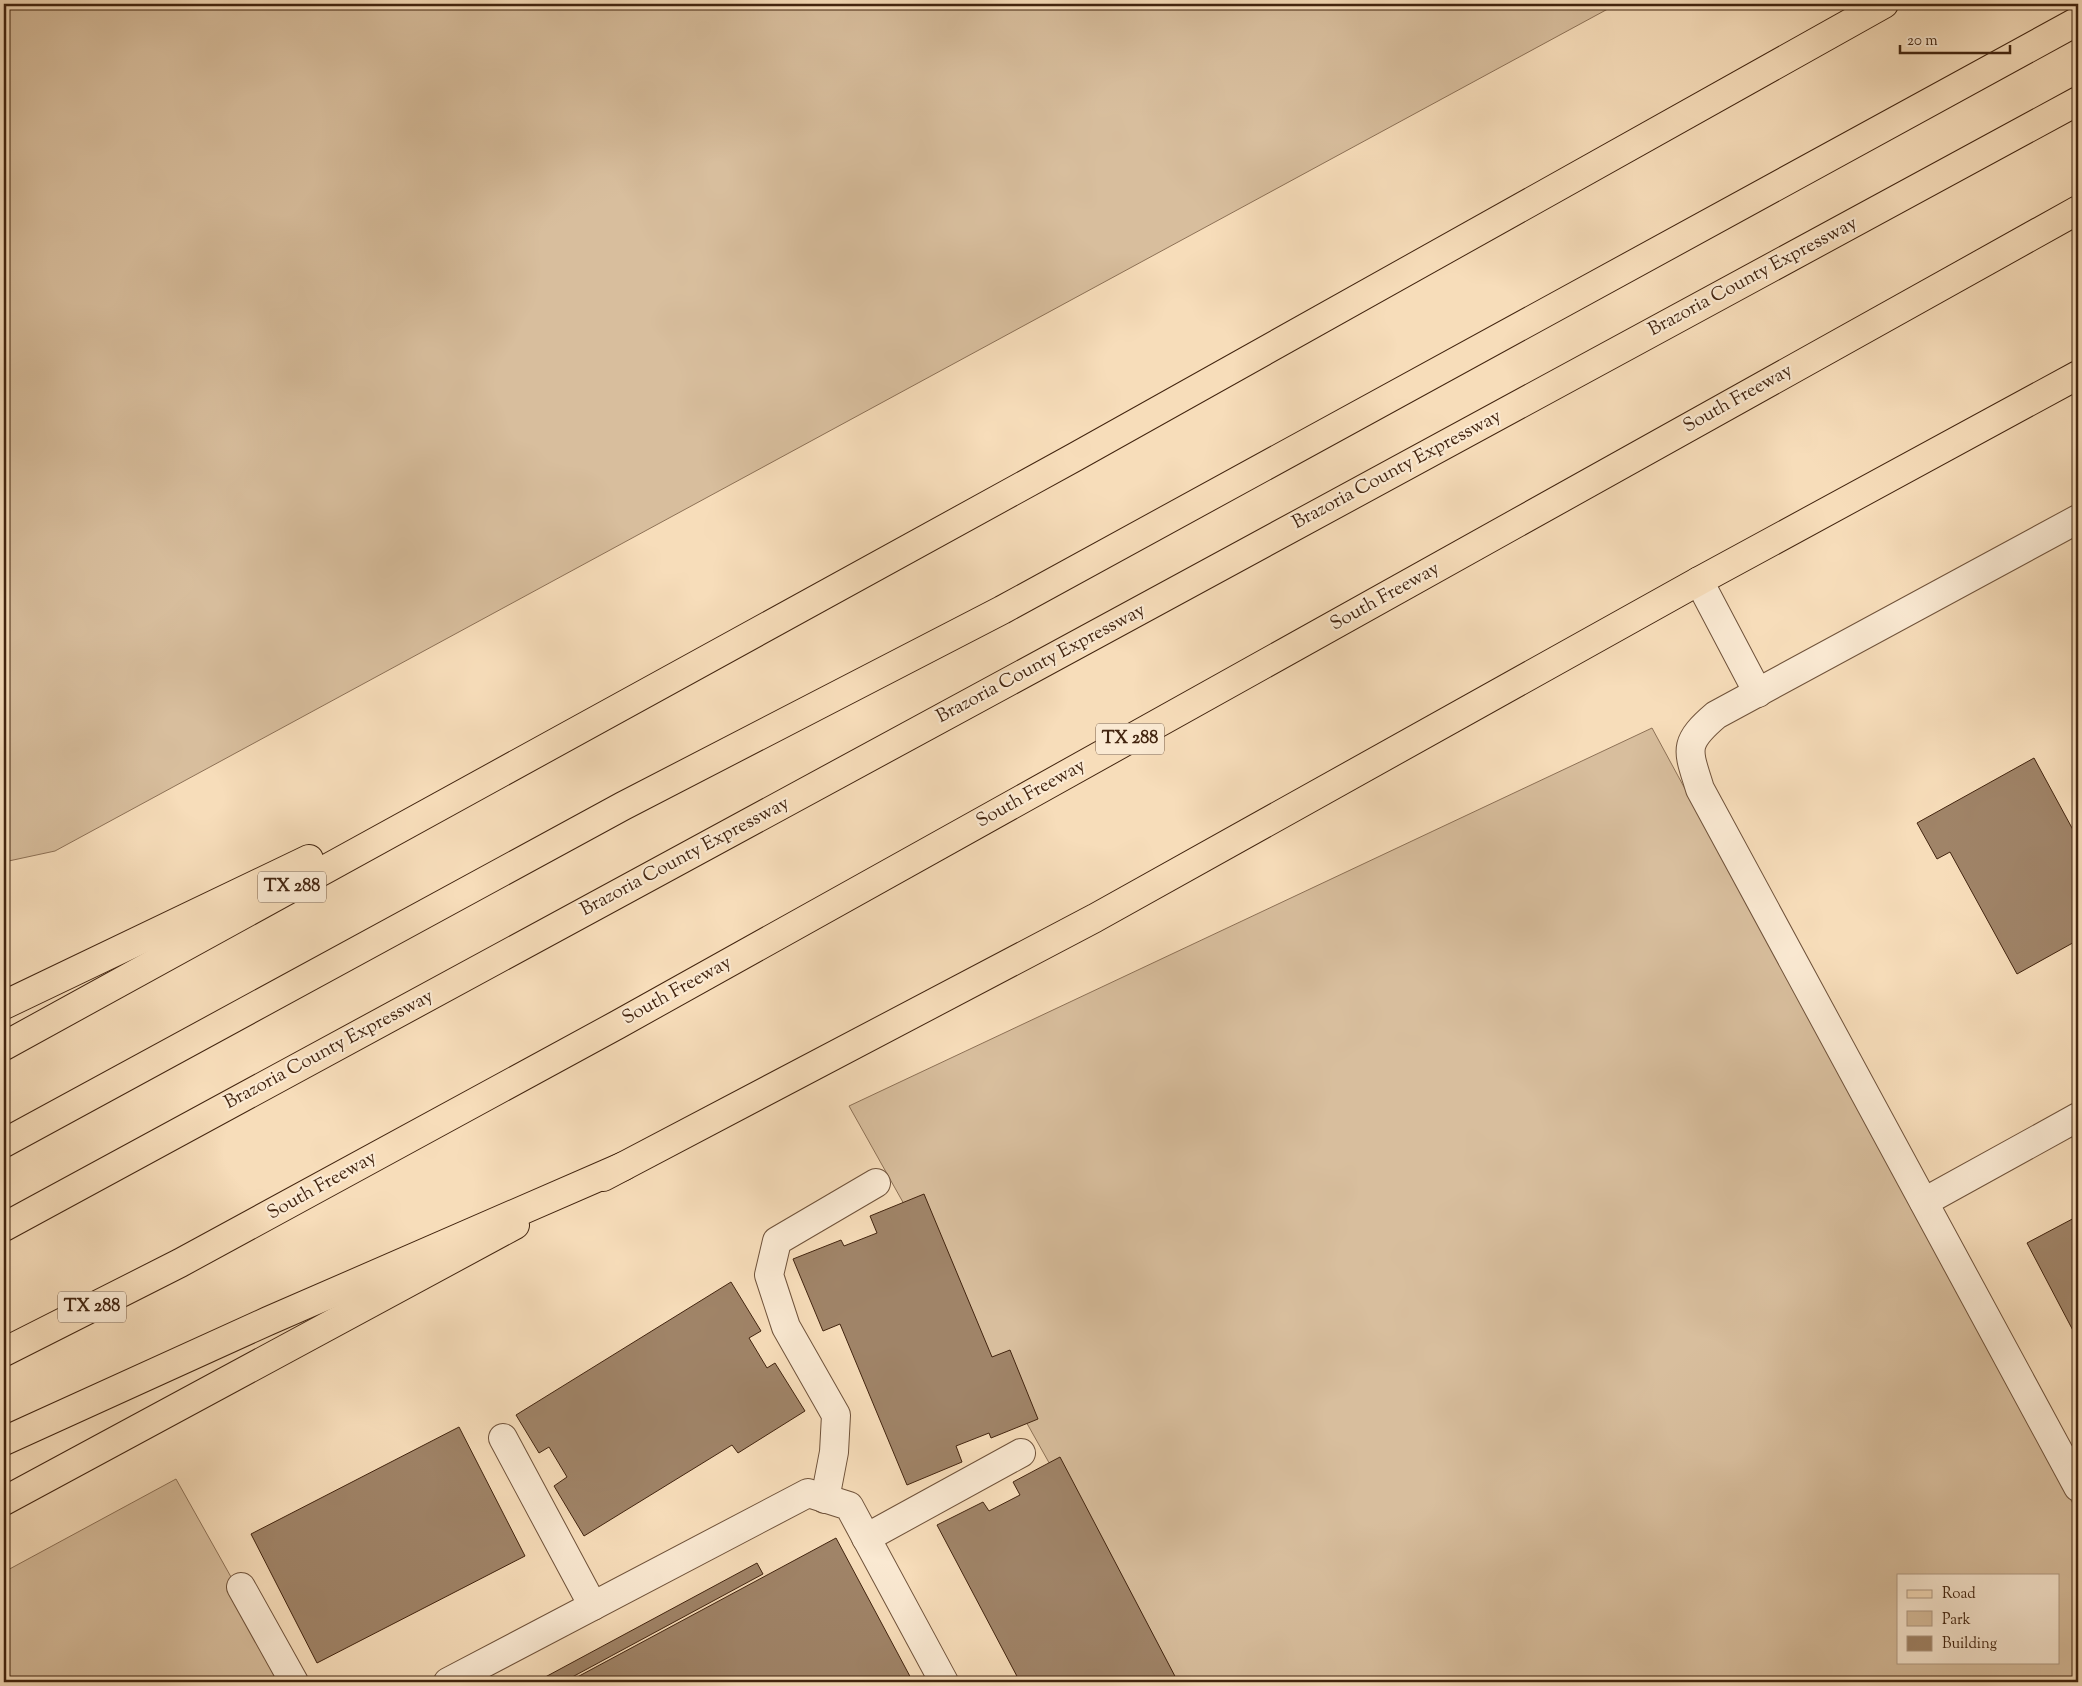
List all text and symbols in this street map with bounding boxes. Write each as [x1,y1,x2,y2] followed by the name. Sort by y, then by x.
[1900,22,2010,54] scale bar
[1907,31,1938,52] text: 20 m
[1644,210,1863,344] street label: Brazoria County Expressway
[1678,358,1798,440] street label: South Freeway
[1288,403,1507,537] street label: Brazoria County Expressway
[1325,556,1445,638] street label: South Freeway
[932,597,1151,731] street label: Brazoria County Expressway
[1096,724,1164,754] road number: TX 288
[971,753,1091,835] street label: South Freeway
[576,790,795,924] street label: Brazoria County Expressway
[258,872,326,902] road number: TX 288
[617,950,737,1032] street label: South Freeway
[220,983,439,1117] street label: Brazoria County Expressway
[262,1145,382,1227] street label: South Freeway
[58,1291,126,1322] road number: TX 288
[1897,1574,2060,1664] legend
[1942,1584,1976,1605] text: Road
[1942,1610,1971,1631] text: Park
[1942,1634,1997,1655] text: Building

